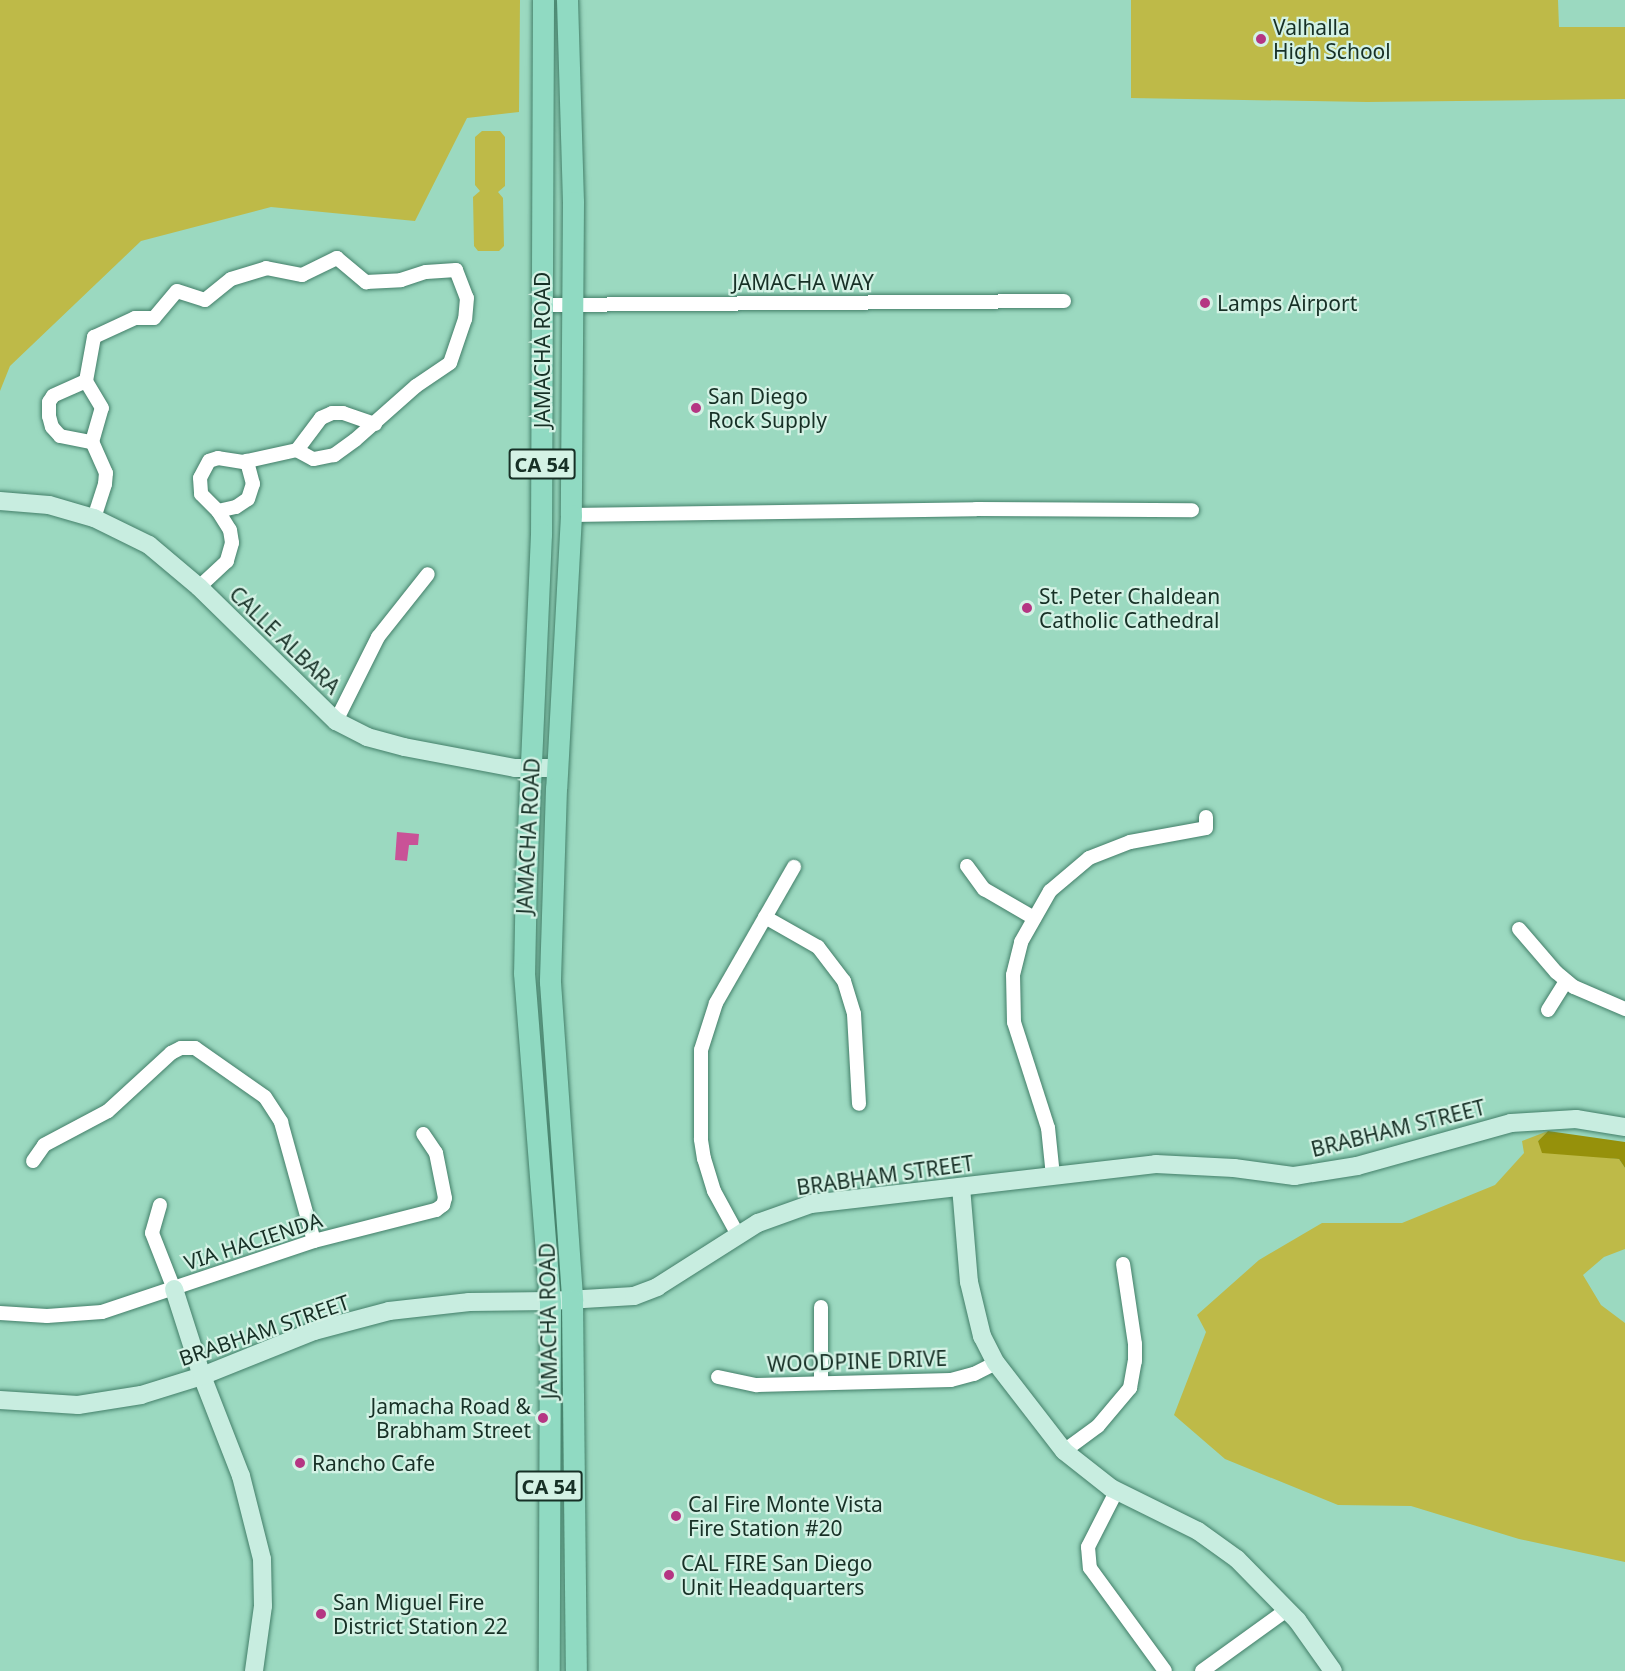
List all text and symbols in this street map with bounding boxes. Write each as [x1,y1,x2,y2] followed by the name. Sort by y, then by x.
[1273,14,1391,64] place label: Valhalla High School
[1254,32,1268,46] marker: Valhalla High School
[732,269,874,295] street label: JAMACHA WAY
[529,272,555,428] street label: JAMACHA ROAD
[1217,290,1357,316] place label: Lamps Airport
[1198,296,1212,310] marker: Lamps Airport
[708,383,827,433] place label: San Diego Rock Supply
[689,401,703,415] marker: San Diego Rock Supply
[508,447,576,481] road number: CA 54
[225,581,345,699] street label: CALLE ALBARA
[1039,583,1220,633] place label: St. Peter Chaldean Catholic Cathedral
[1020,601,1034,615] marker: St. Peter Chaldean Catholic Cathedral
[511,757,545,915] street label: JAMACHA ROAD
[1308,1094,1488,1162] street label: BRABHAM STREET
[795,1150,975,1200] street label: BRABHAM STREET
[181,1207,325,1275] street label: VIA HACIENDA
[534,1242,562,1400] street label: JAMACHA ROAD
[175,1289,353,1371] street label: BRABHAM STREET
[767,1345,947,1377] street label: WOODPINE DRIVE
[370,1393,531,1443] place label: Jamacha Road & Brabham Street
[536,1411,550,1425] marker: Jamacha Road & Brabham Street
[312,1450,435,1476] place label: Rancho Cafe
[293,1456,307,1470] marker: Rancho Cafe
[514,1469,584,1503] road number: CA 54
[688,1491,883,1541] place label: Cal Fire Monte Vista Fire Station #20
[669,1509,683,1523] marker: Cal Fire Monte Vista Fire Station #20
[681,1550,872,1600] place label: CAL FIRE San Diego Unit Headquarters
[662,1568,676,1582] marker: CAL FIRE San Diego Unit Headquarters
[333,1589,508,1639] place label: San Miguel Fire District Station 22
[314,1607,328,1621] marker: San Miguel Fire District Station 22

